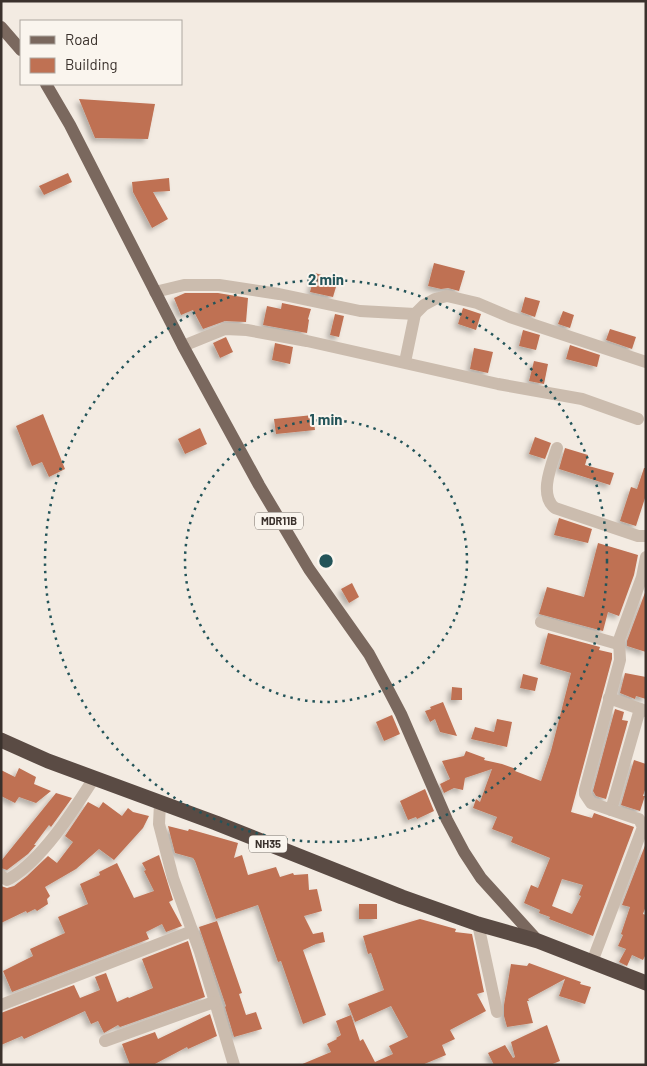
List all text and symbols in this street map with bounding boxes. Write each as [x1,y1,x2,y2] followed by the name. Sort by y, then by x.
[20,20,182,85] legend
[65,30,98,48] text: Road
[65,55,118,73] text: Building
[308,270,344,288] text: 2 min
[310,410,342,428] text: 1 min
[255,512,303,530] road number: MDR11B
[317,552,335,570] centre of rings
[249,836,287,852] road number: NH35

